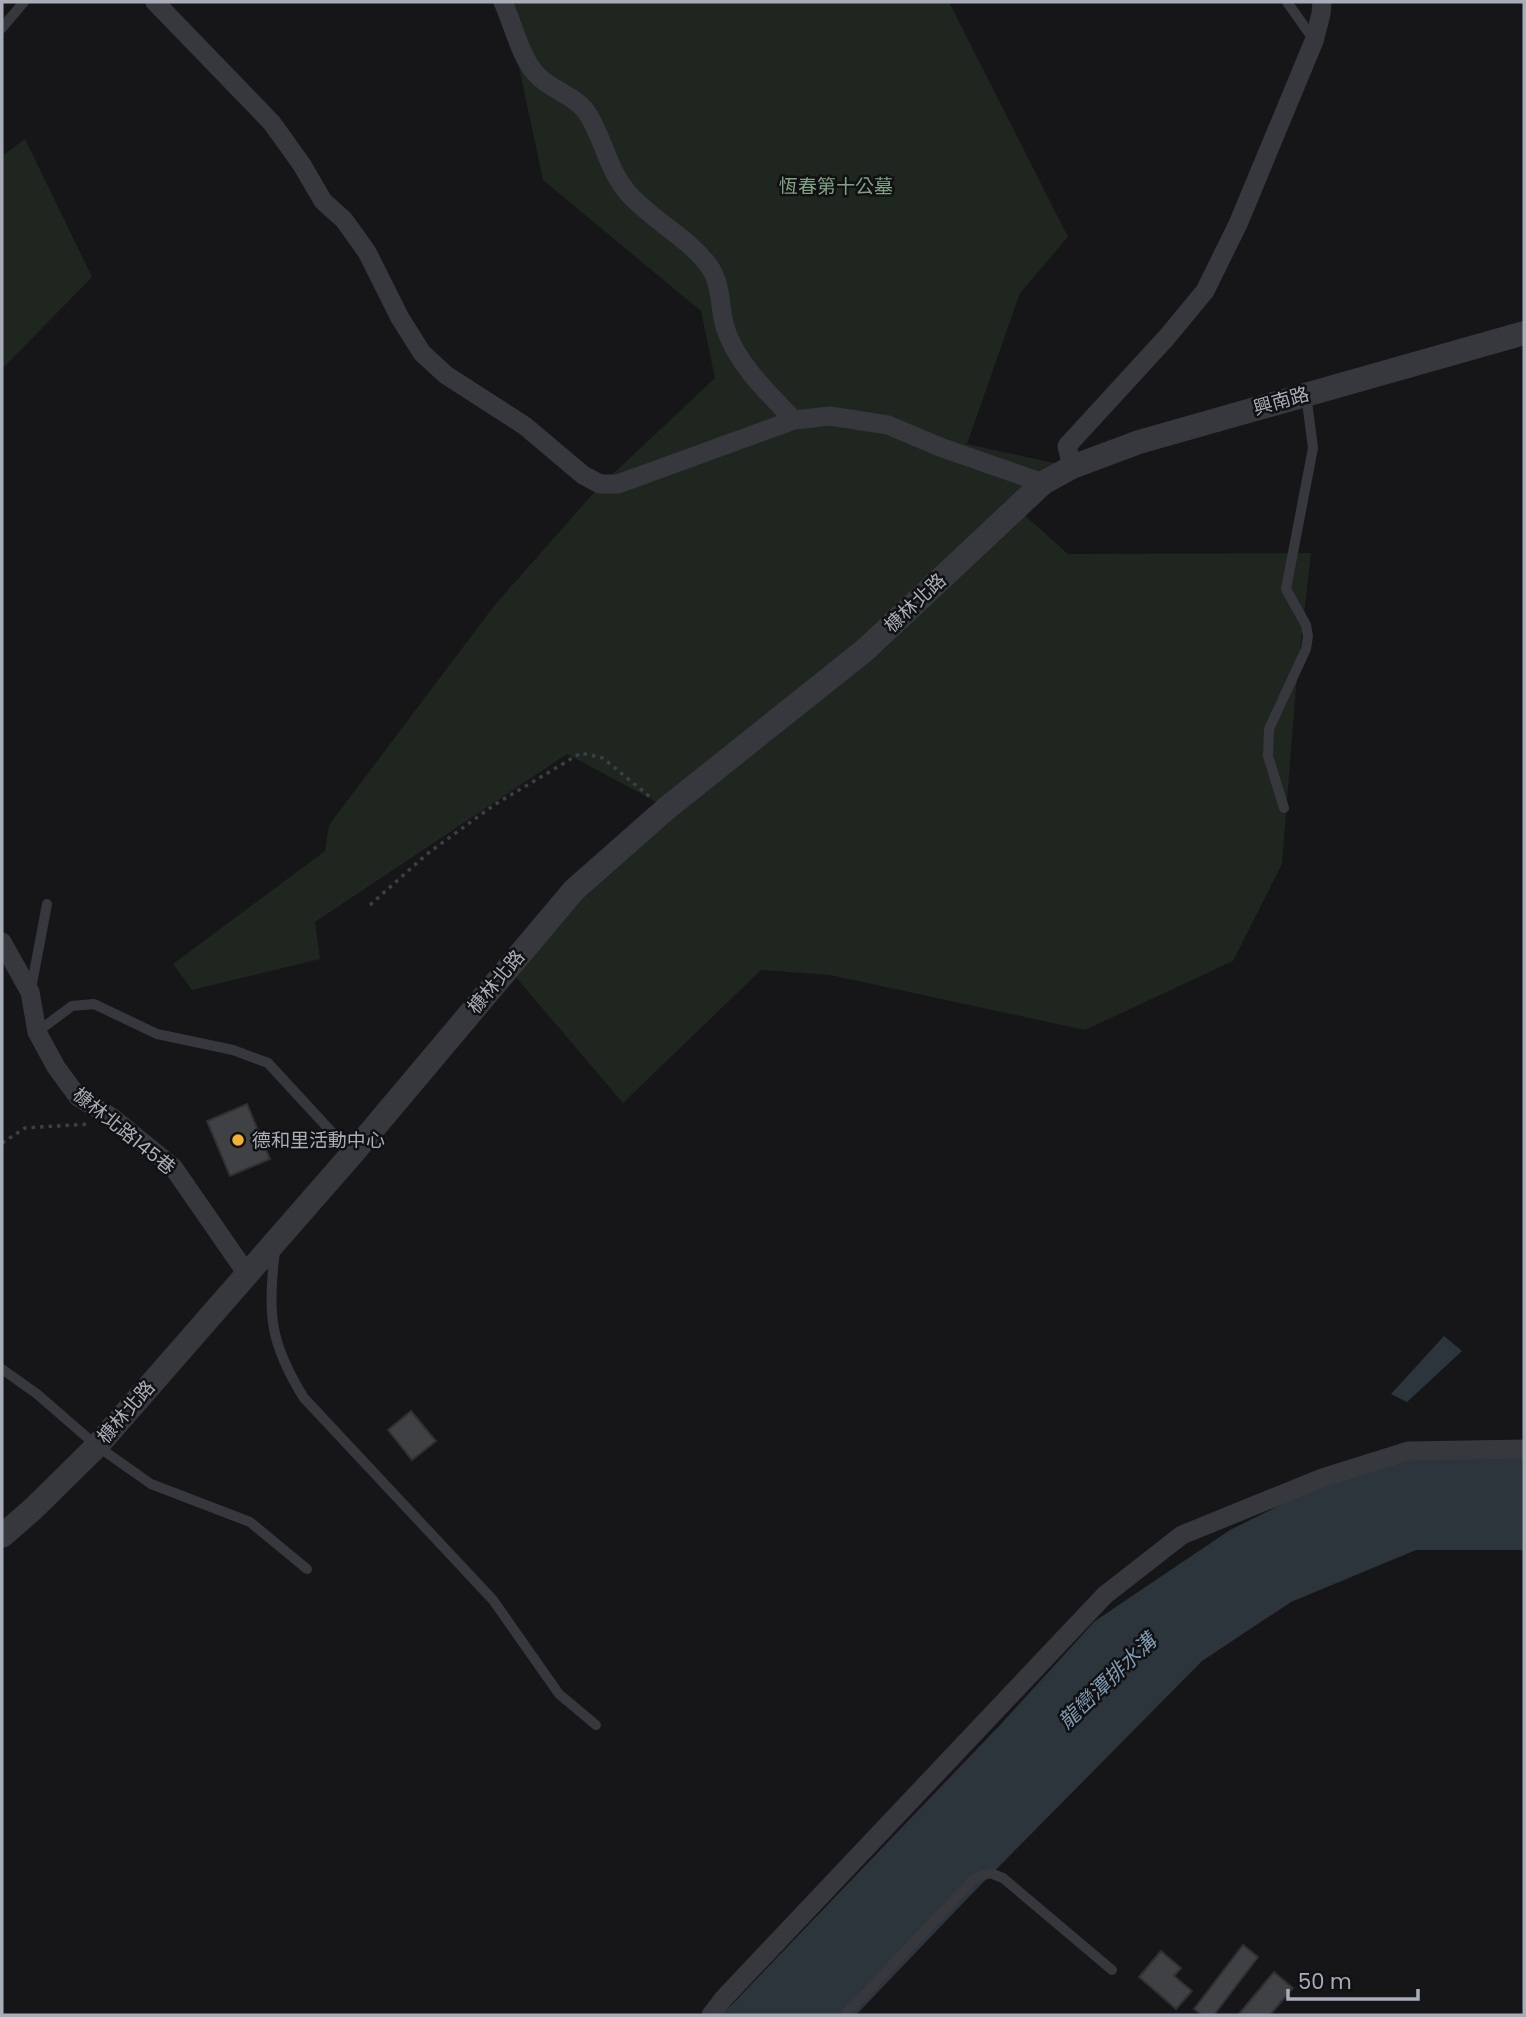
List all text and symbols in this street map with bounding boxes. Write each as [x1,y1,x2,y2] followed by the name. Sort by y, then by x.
[779,173,893,200] park label: 恆春第十公墓
[1250,380,1312,422] street label: 興南路
[878,567,952,639] street label: 槺林北路
[461,944,531,1020] street label: 槺林北路
[67,1081,181,1181] street label: 槺林北路145巷
[252,1127,385,1154] place label: 德和里活動中心
[230,1132,246,1148] marker: 德和里活動中心
[91,1374,161,1450] street label: 槺林北路
[1052,1625,1165,1735] water label: 龍巒潭排水溝
[1288,1958,1418,2002] scale bar
[1298,1967,1352,1996] text: 50 m

